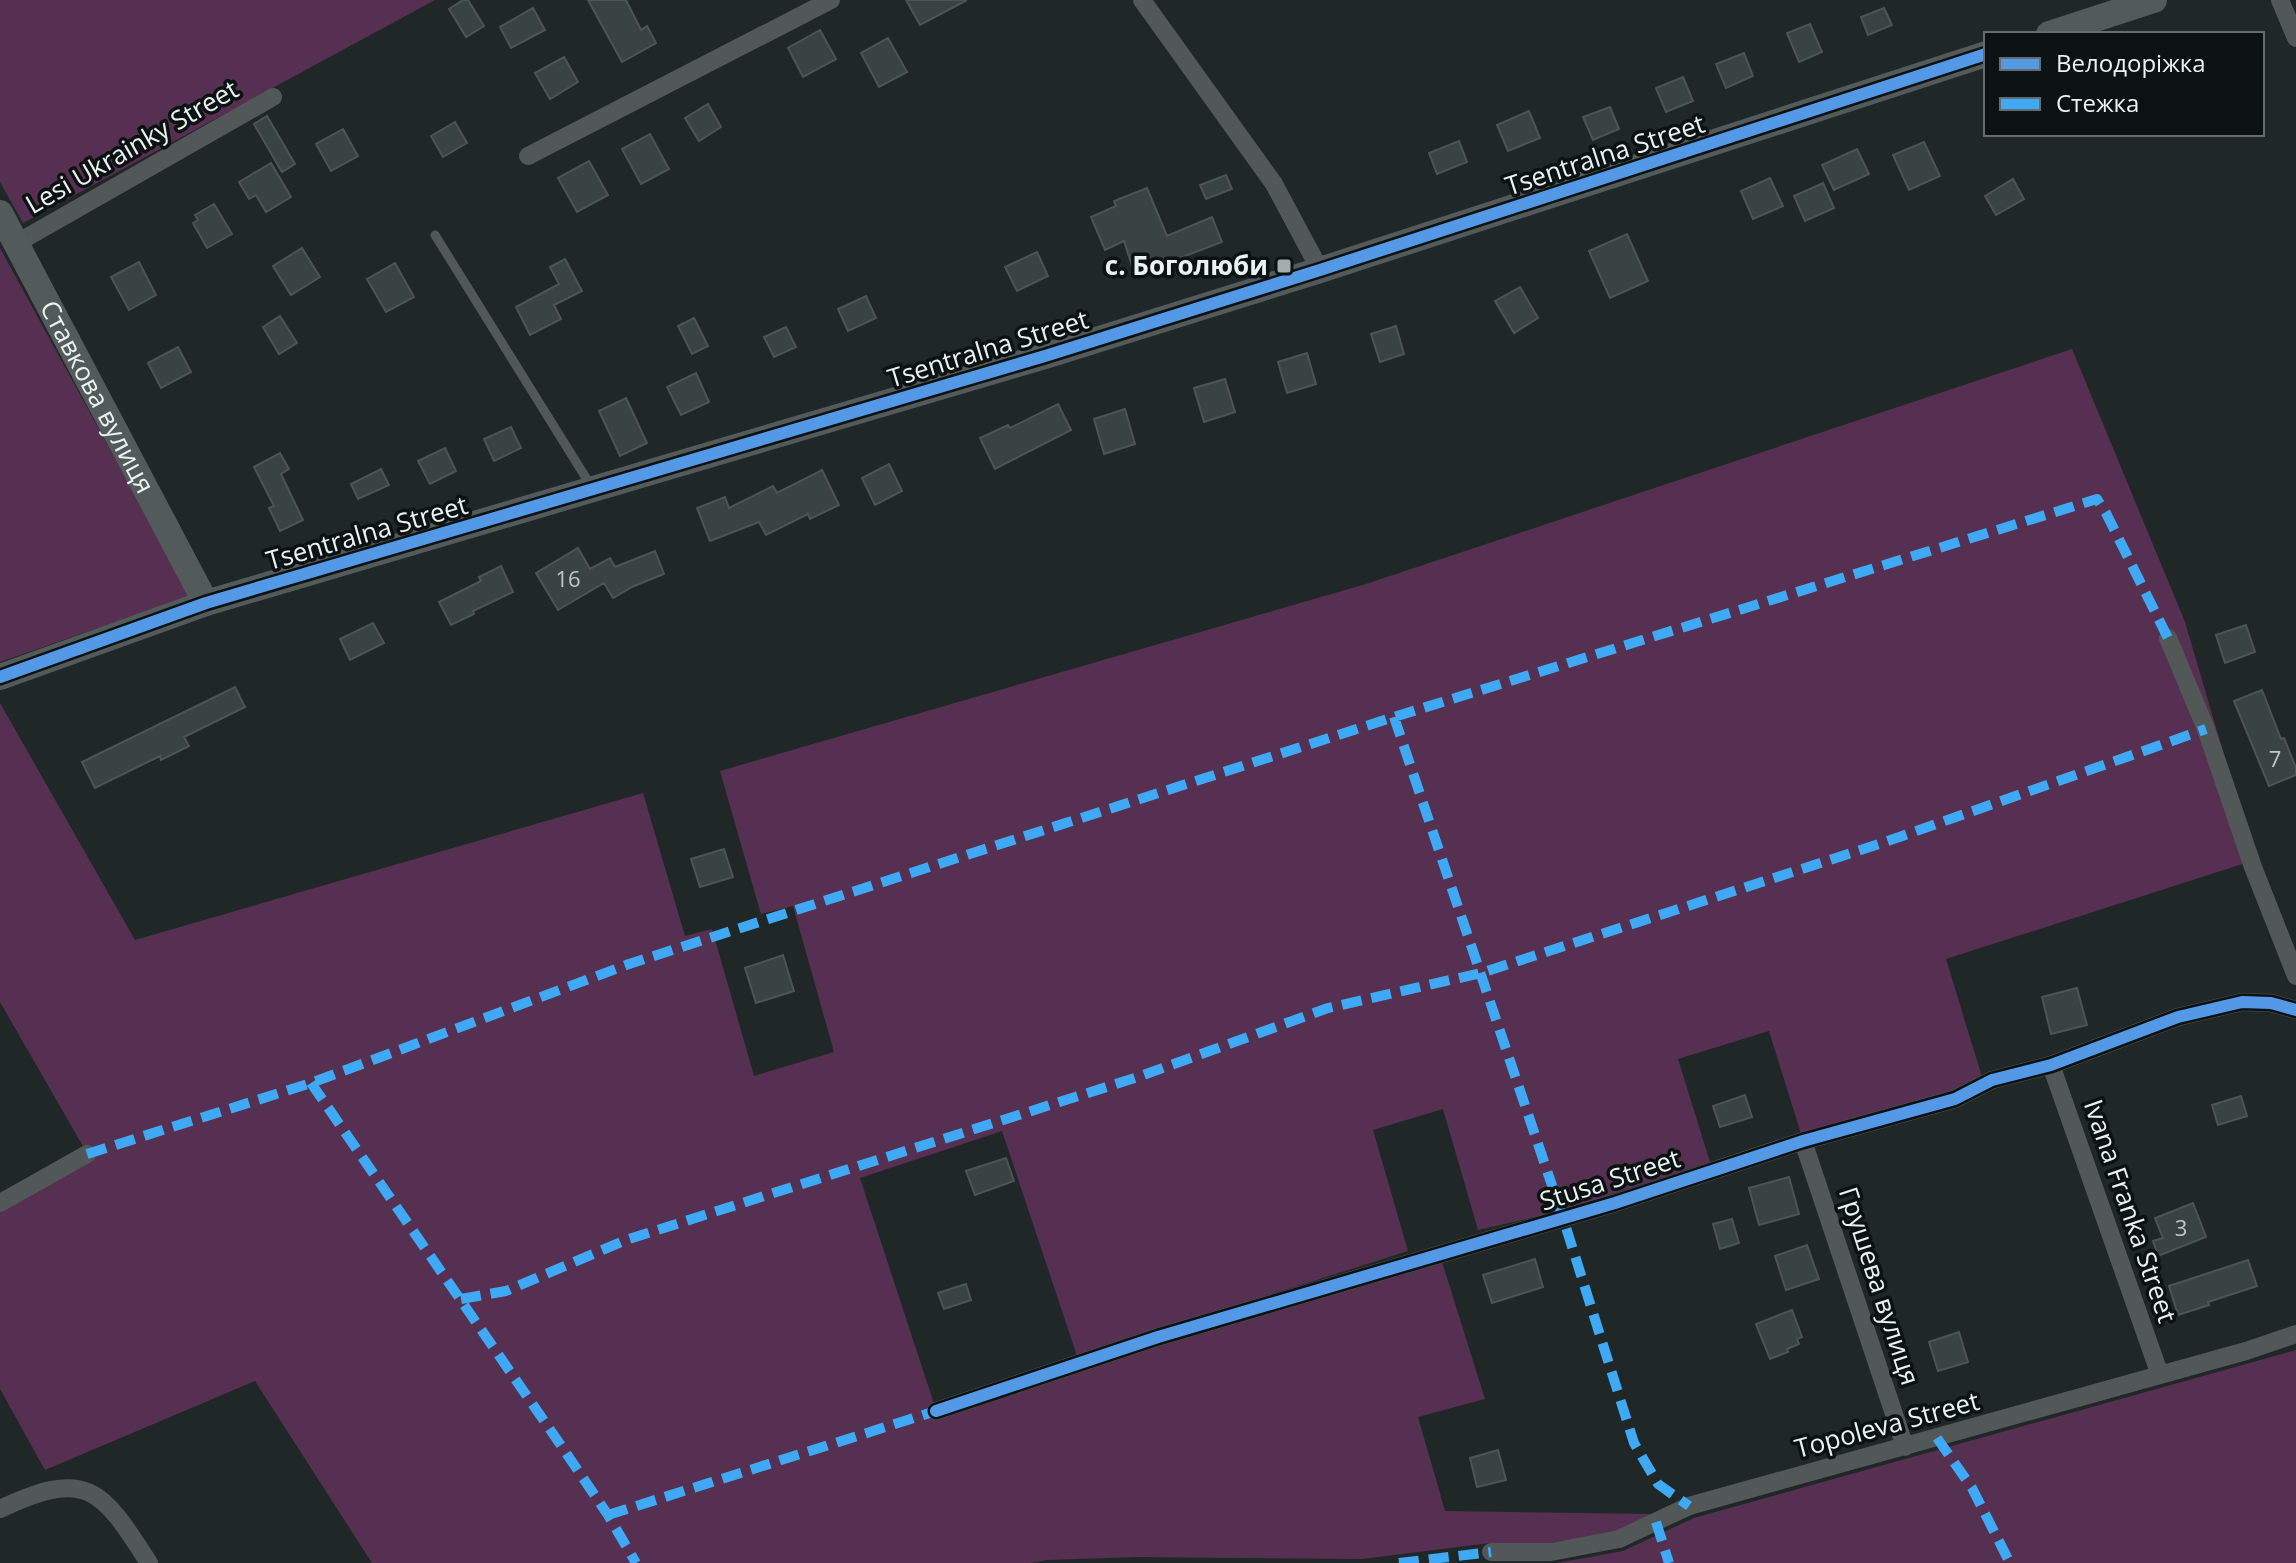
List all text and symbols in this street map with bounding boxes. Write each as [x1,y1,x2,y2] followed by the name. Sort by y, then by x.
[1984,32,2264,136] legend
[2056,46,2206,79] text: Велодоріжка
[19,71,244,222] street label: Lesi Ukrainky Street
[2056,86,2139,119] text: Стежка
[1500,105,1709,203] street label: Tsentralna Street
[1105,247,1268,283] place label: с. Боголюби
[1275,257,1293,275] marker: с. Боголюби
[32,294,164,499] street label: Ставкова вулиця
[883,300,1092,396] street label: Tsentralna Street
[262,486,472,578] street label: Tsentralna Street
[555,563,581,593] house number: 16
[2269,743,2281,773] house number: 7
[2076,1094,2186,1327] street label: Ivana Franka Street
[1535,1139,1685,1219] street label: Stusa Street
[1831,1182,1929,1389] street label: Грушева вулиця
[2175,1212,2187,1242] house number: 3
[1791,1382,1983,1466] street label: Topoleva Street

